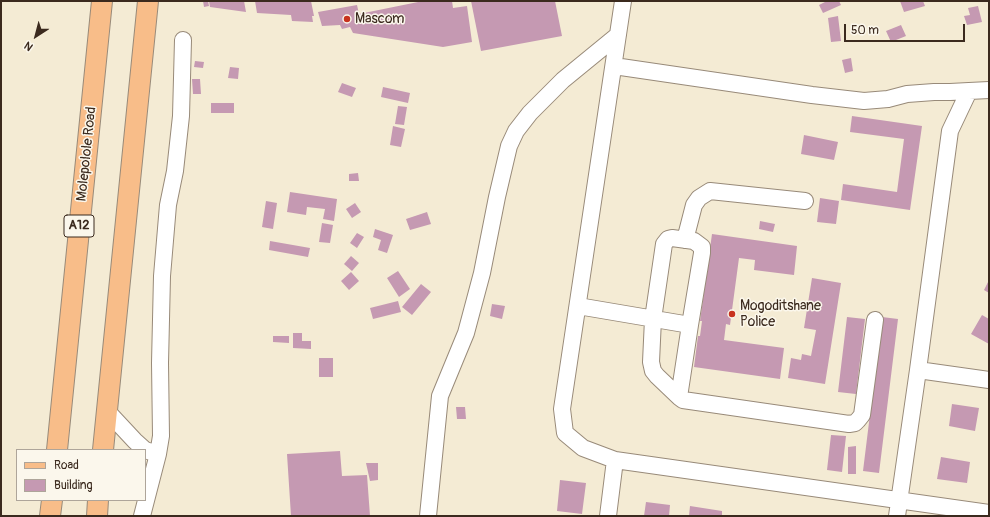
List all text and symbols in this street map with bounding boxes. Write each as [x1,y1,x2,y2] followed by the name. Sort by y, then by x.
[355,11,404,27] place label: Mascom
[342,14,352,24] marker: Mascom
[16,16,56,56] north arrow
[846,16,967,42] scale bar
[851,23,879,38] text: 50 m
[22,39,35,54] text: N
[74,106,100,202] street label: Molepolole Road
[64,215,94,237] road number: A12
[740,298,821,330] place label: Mogoditshane Police
[727,309,737,319] marker: Mogoditshane Police
[16,449,146,501] legend
[54,458,79,473] text: Road
[54,478,93,493] text: Building

